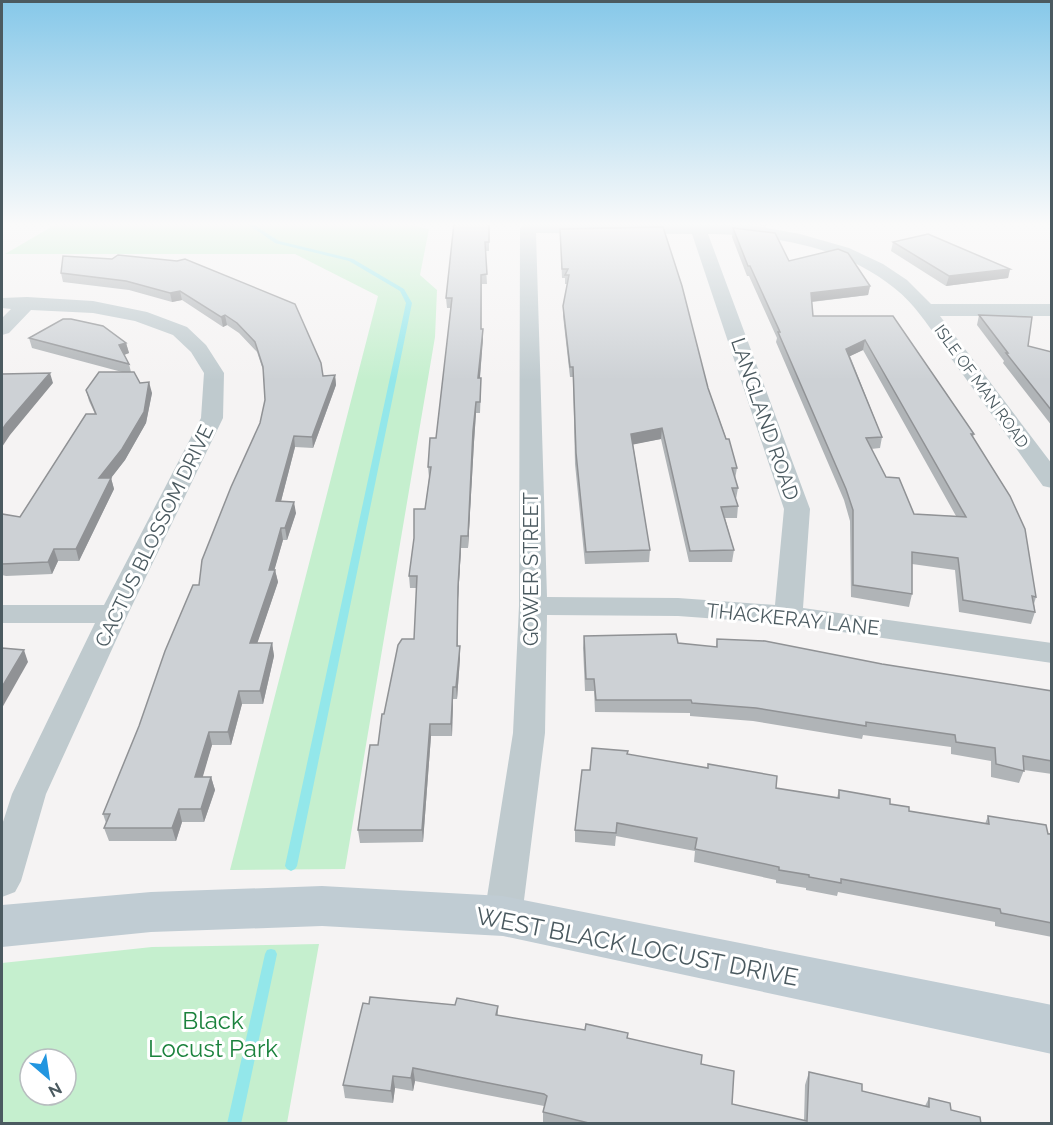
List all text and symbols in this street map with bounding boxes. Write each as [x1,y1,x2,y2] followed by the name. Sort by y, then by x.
[931,321,1033,452] street label: ISLE OF MAN ROAD
[726,335,804,503] street label: LANGLAND ROAD
[90,421,218,651] street label: CACTUS BLOSSOM DRIVE
[519,492,543,646] street label: GOWER STREET
[705,598,881,640] street label: THACKERAY LANE
[473,901,801,992] street label: WEST BLACK LOCUST DRIVE
[148,1006,278,1063] park label: Black Locust Park
[18,1047,78,1107] north arrow
[45,1078,65,1101] text: N

